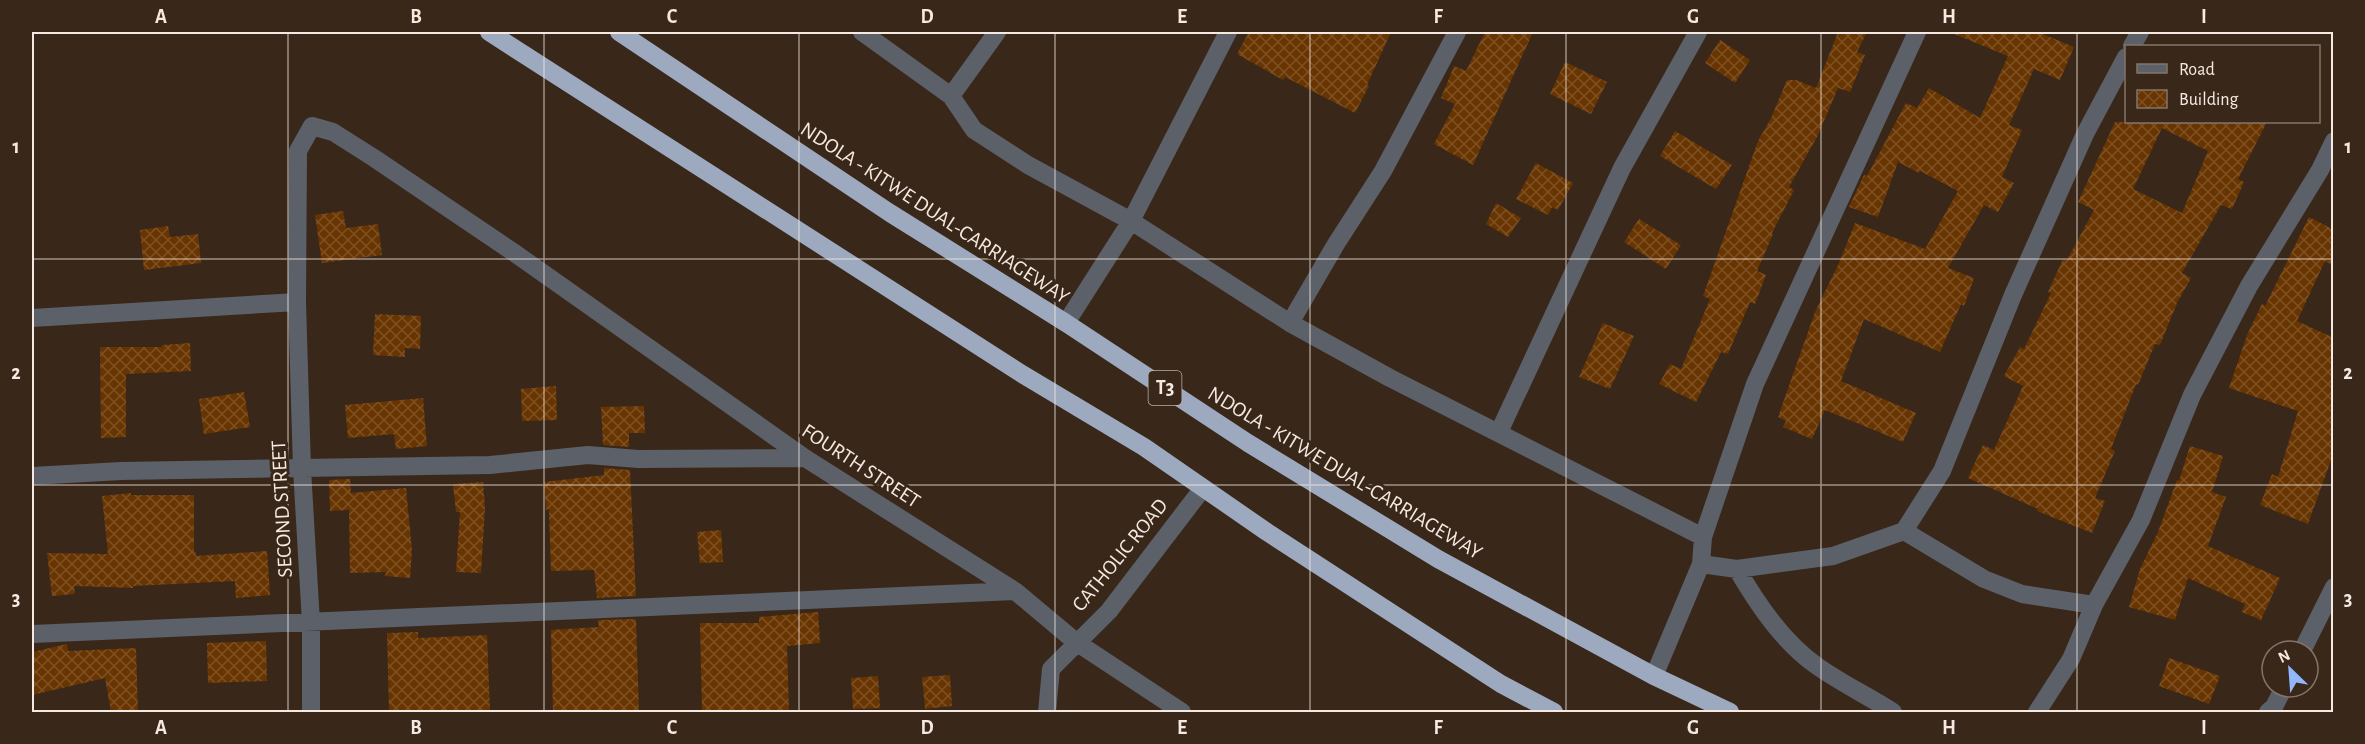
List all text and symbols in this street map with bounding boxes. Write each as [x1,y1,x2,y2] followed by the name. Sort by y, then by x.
[155,7,167,27] text: A
[410,7,422,27] text: B
[667,7,678,27] text: C
[920,7,934,27] text: D
[1177,7,1187,27] text: E
[1433,7,1443,27] text: F
[1687,7,1699,27] text: G
[1942,7,1956,27] text: H
[2201,7,2207,27] text: I
[2125,45,2320,123] legend
[2179,61,2215,79] text: Road
[2179,91,2239,109] text: Building
[797,118,1073,308] street label: NDOLA - KITWE DUAL-CARRIAGEWAY
[12,137,20,157] text: 1
[2344,137,2352,157] text: 1
[11,363,21,383] text: 2
[2343,363,2353,383] text: 2
[1148,371,1182,405] road number: T3
[1204,383,1486,563] street label: NDOLA - KITWE DUAL-CARRIAGEWAY
[798,420,924,512] street label: FOURTH STREET
[268,440,296,578] street label: SECOND STREET
[1068,495,1172,615] street label: CATHOLIC ROAD
[12,589,20,609] text: 3
[2344,589,2352,609] text: 3
[2260,639,2320,699] north arrow
[2276,647,2293,666] text: N
[155,718,167,738] text: A
[410,718,422,738] text: B
[667,718,678,738] text: C
[920,718,934,738] text: D
[1177,718,1187,738] text: E
[1433,718,1443,738] text: F
[1687,718,1699,738] text: G
[1942,718,1956,738] text: H
[2201,718,2207,738] text: I

